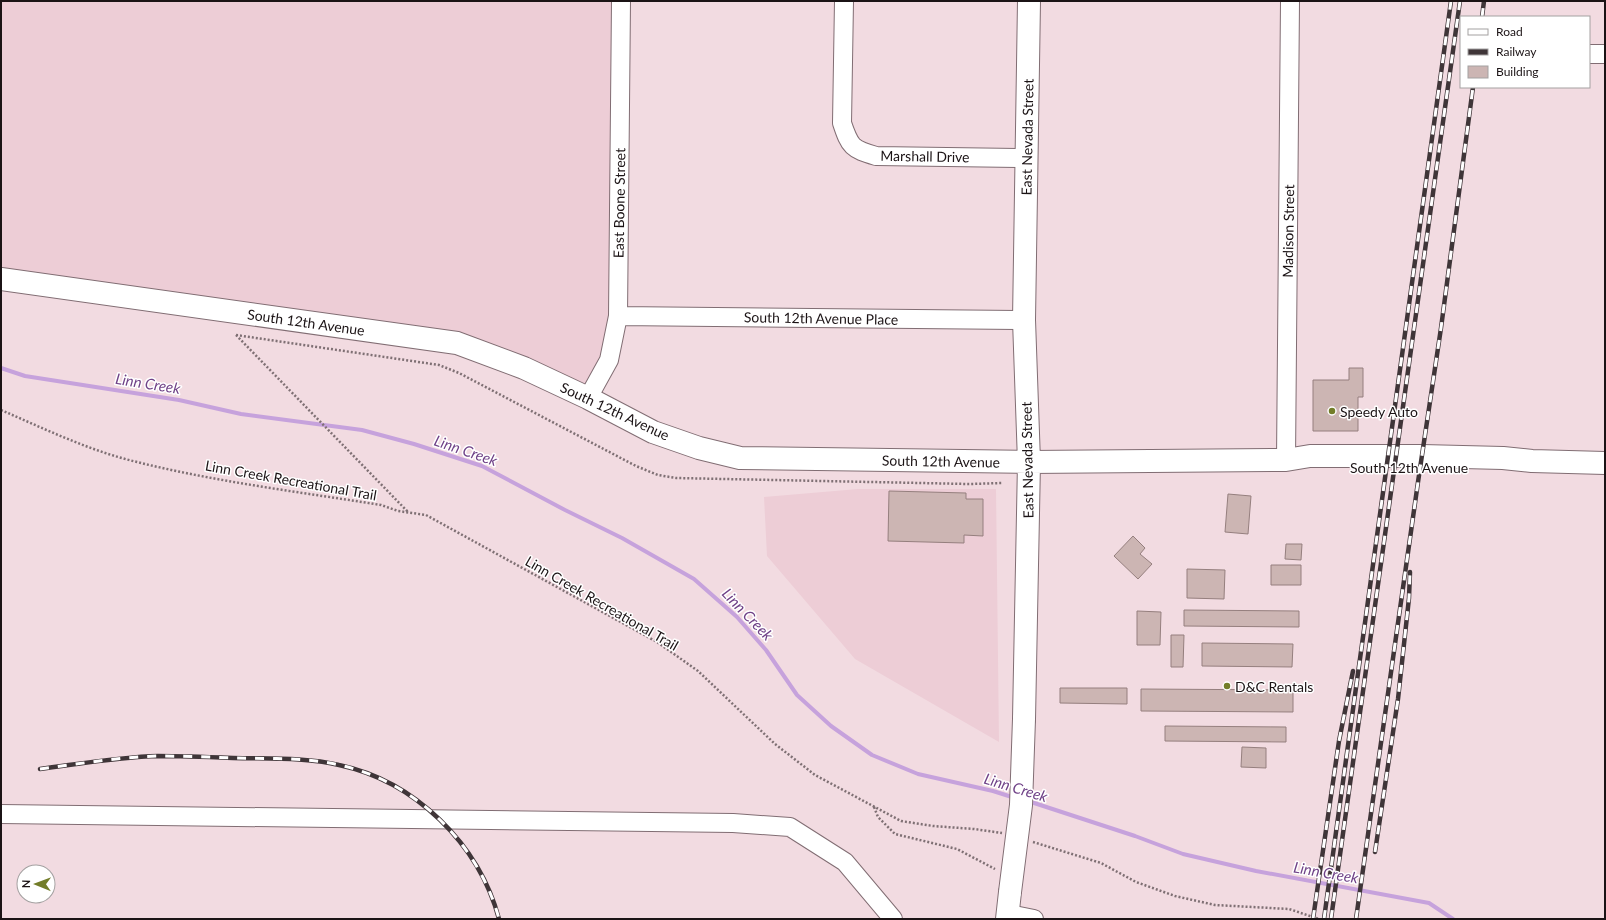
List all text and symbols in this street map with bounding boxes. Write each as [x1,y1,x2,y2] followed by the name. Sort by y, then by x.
[1460,16,1590,88] legend
[1496,24,1523,39] text: Road
[1496,44,1537,59] text: Railway
[1496,64,1539,79] text: Building
[1017,79,1037,195] street label: East Nevada Street
[880,147,970,165] street label: Marshall Drive
[610,148,628,258] street label: East Boone Street
[1279,184,1297,278] street label: Madison Street
[246,305,366,339] street label: South 12th Avenue
[744,308,898,328] street label: South 12th Avenue Place
[114,369,183,397] water label: Linn Creek
[558,378,672,444] street label: South 12th Avenue
[1017,402,1037,518] street label: East Nevada Street
[1340,403,1418,420] place label: Speedy Auto
[1327,406,1337,416] marker: Speedy Auto
[432,431,501,469] water label: Linn Creek
[882,451,1000,471] street label: South 12th Avenue
[204,457,378,503] street label: Linn Creek Recreational Trail
[1350,459,1468,476] street label: South 12th Avenue
[522,552,682,654] street label: Linn Creek Recreational Trail
[719,584,778,644] water label: Linn Creek
[1235,678,1313,695] place label: D&C Rentals
[1222,681,1232,691] marker: D&C Rentals
[982,769,1051,805] water label: Linn Creek
[1292,857,1361,887] water label: Linn Creek
[16,864,56,904] north arrow
[19,879,32,888] text: N

